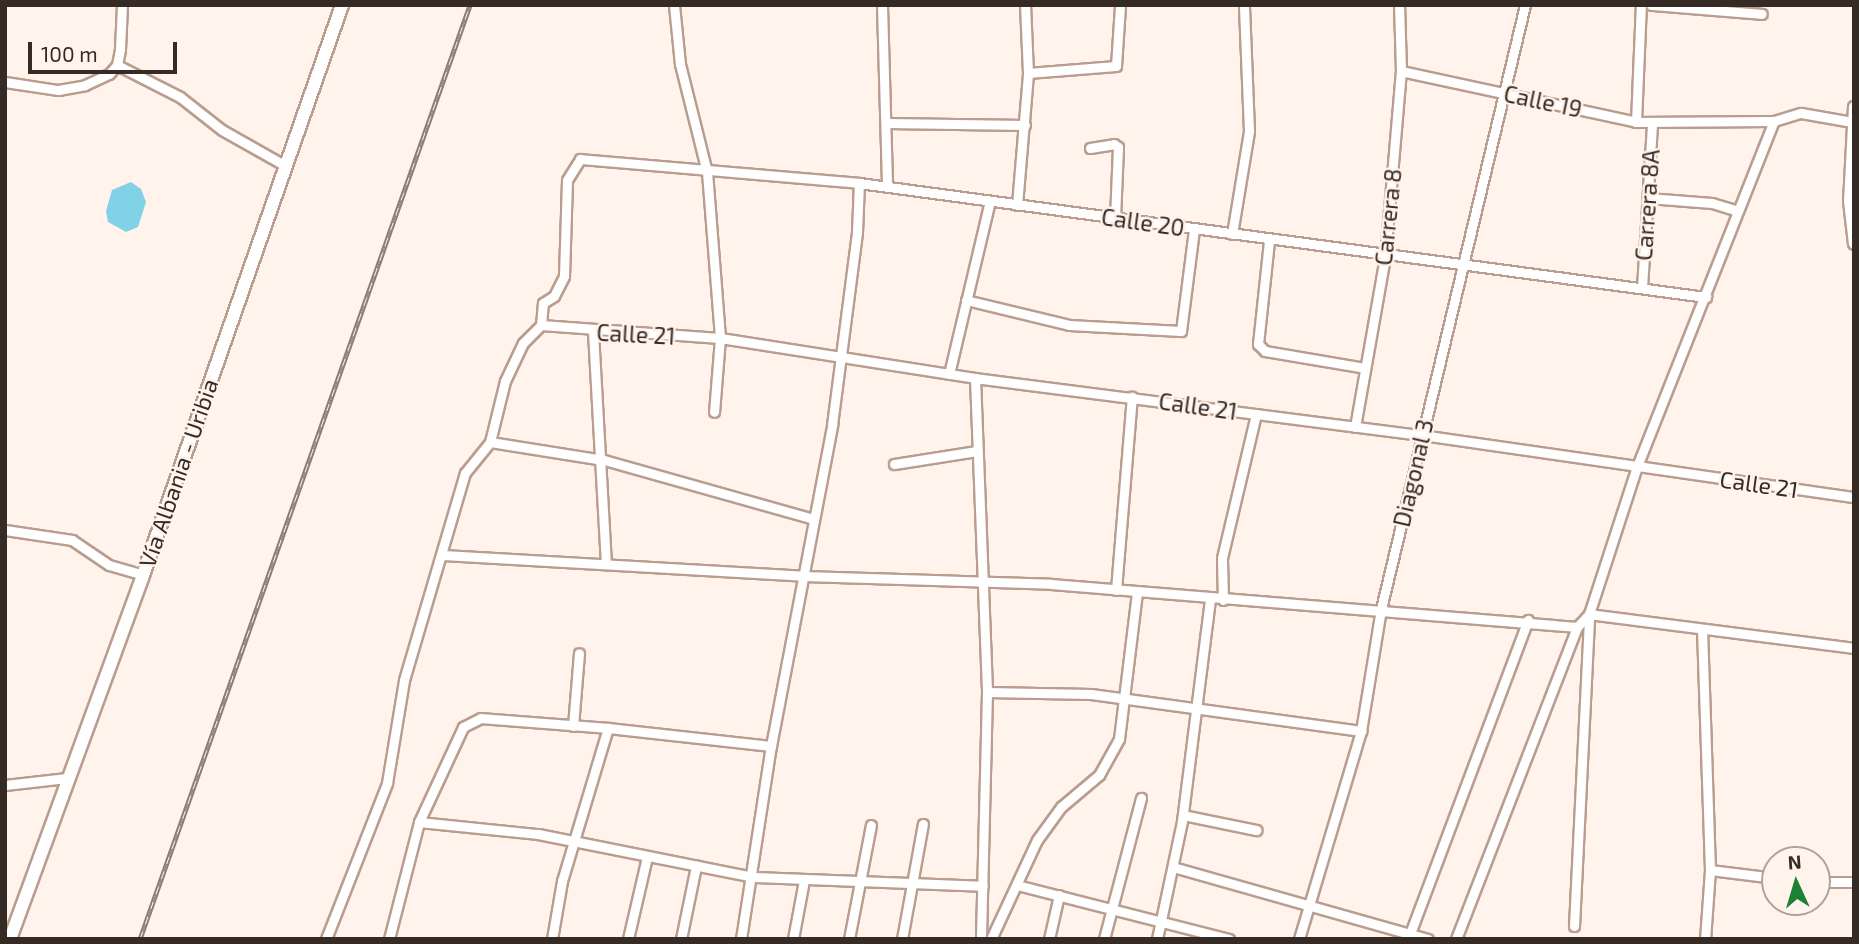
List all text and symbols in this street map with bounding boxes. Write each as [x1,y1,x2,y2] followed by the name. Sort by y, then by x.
[32,28,180,72] scale bar
[41,41,98,66] text: 100 m
[1501,79,1585,123] street label: Calle 19
[1629,148,1665,262] street label: Carrera 8A
[1369,167,1407,267] street label: Carrera 8
[1100,203,1186,241] street label: Calle 20
[596,318,676,350] street label: Calle 21
[133,375,223,571] street label: Vía Albania - Uribia
[1157,387,1239,425] street label: Calle 21
[1387,416,1439,530] street label: Diagonal 3
[1718,465,1800,503] street label: Calle 21
[1761,846,1831,916] north arrow
[1787,850,1802,873] text: N

